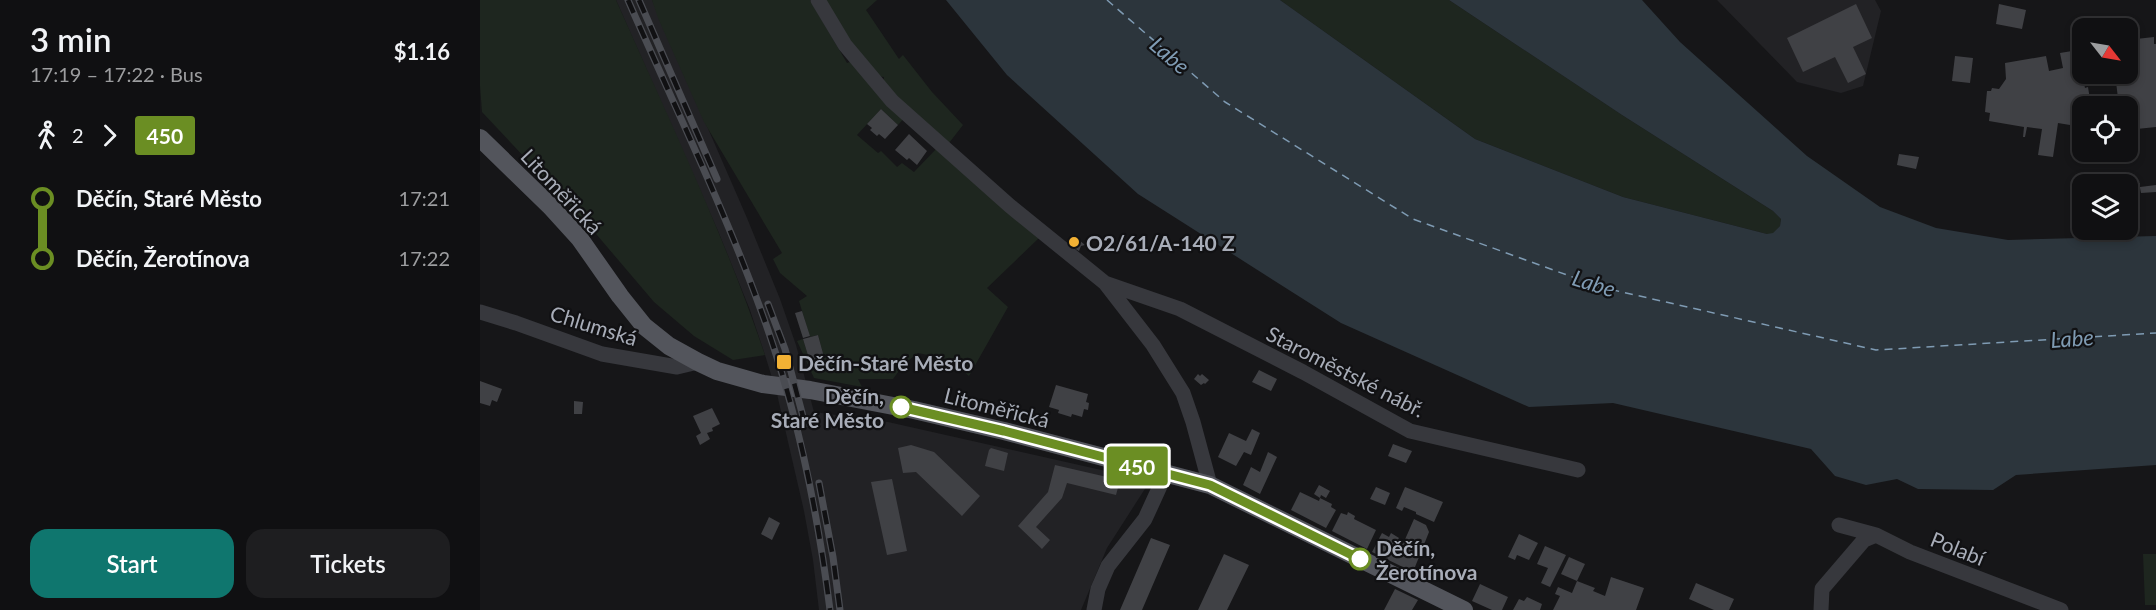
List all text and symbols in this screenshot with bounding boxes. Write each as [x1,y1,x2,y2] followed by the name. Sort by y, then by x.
[2072,18,2138,84] north arrow
[2072,18,2138,240] map controls
[30,19,111,59] text: 3 min
[1145,31,1195,79] water label: Labe
[394,38,450,65] text: $1.16
[30,62,203,86] text: 17:19 – 17:22 · Bus
[2072,96,2138,162] button: locate
[30,119,63,152] icon: walk
[93,119,126,152] icon: forward
[72,123,84,147] text: 2
[147,123,183,148] text: 450
[516,143,608,239] street label: Litoměřická
[2072,174,2138,240] button: layers
[76,185,262,212] text: Děčín, Staré Město
[399,186,450,210] text: 17:21
[1086,230,1235,255] place label: O2/61/A-140 Z
[1067,235,1081,249] marker: O2/61/A-140 Z
[76,245,250,272] text: Děčín, Žerotínova
[399,246,450,270] text: 17:22
[1569,264,1619,302] water label: Labe
[547,300,641,350] street label: Chlumská
[1263,320,1429,422] street label: Staroměstské nábř.
[2049,323,2095,353] water label: Labe
[798,350,973,375] place label: Děčín-Staré Město
[775,353,793,371] marker: Děčín-Staré Město
[942,382,1052,432] street label: Litoměřická
[771,383,884,432] place label: Děčín, Staré Město
[890,396,912,418] marker: Děčín, Staré Město
[1102,446,1172,486] line badge: 450
[1119,454,1155,479] text: 450
[1927,526,1990,570] street label: Polabí
[30,529,234,598] button: Start
[246,529,450,598] button: Tickets
[1376,535,1477,584] place label: Děčín, Žerotínova
[1349,548,1371,570] marker: Děčín, Žerotínova

